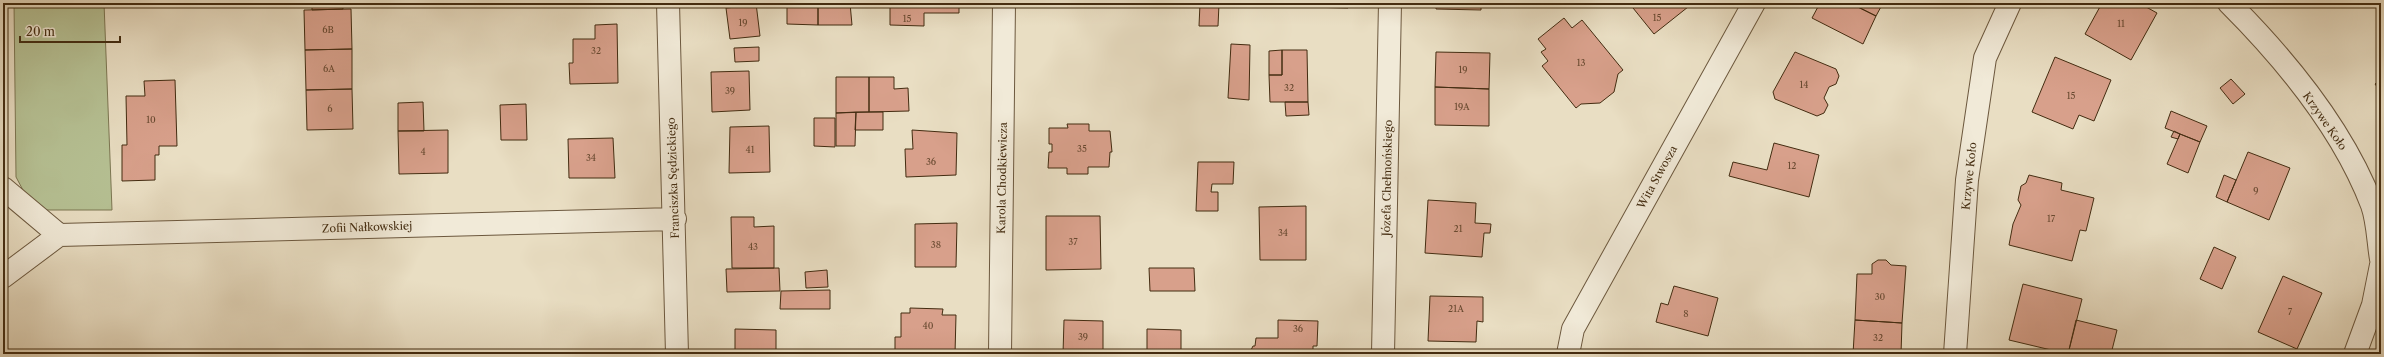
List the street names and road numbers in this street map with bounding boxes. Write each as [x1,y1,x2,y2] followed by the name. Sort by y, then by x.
[2300,89,2350,153] street label: Krzywe Koło
[664,117,682,239] street label: Franciszka Sędzickiego
[1379,119,1395,238] street label: Józefa Chełmońskiego
[994,122,1010,234] street label: Karola Chodkiewicza
[1958,141,1980,210] street label: Krzywe Koło
[1633,143,1680,212] street label: Wita Stwosza
[322,218,412,236] street label: Zofii Nałkowskiej

